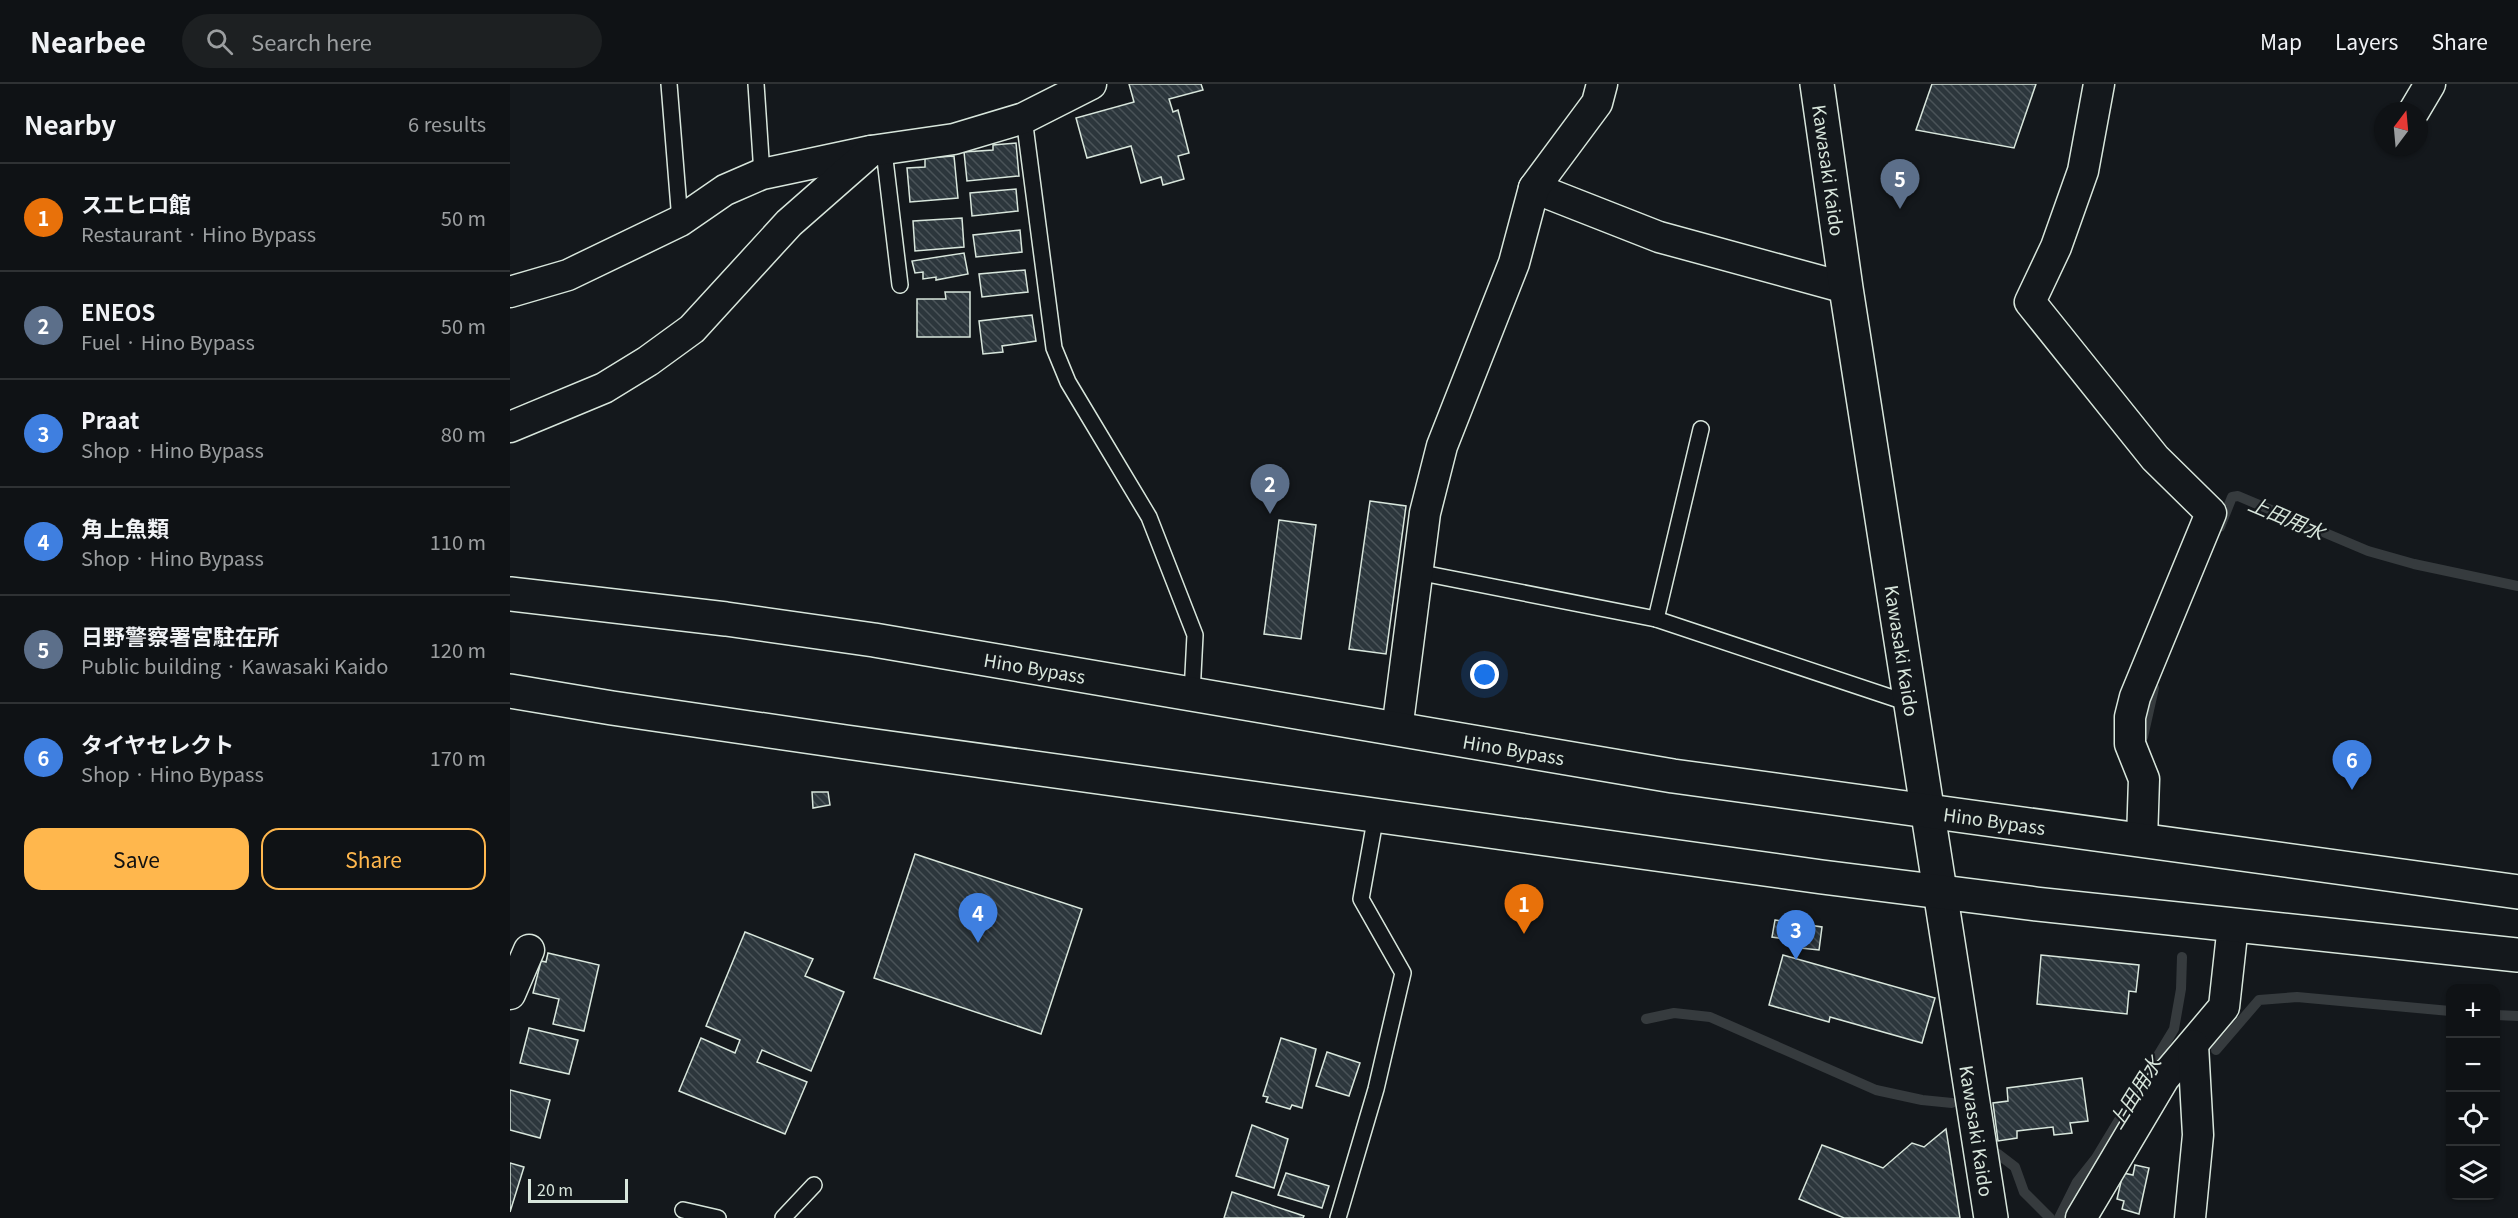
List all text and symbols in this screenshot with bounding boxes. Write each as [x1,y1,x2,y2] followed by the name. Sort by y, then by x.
[182,14,602,68] search box
[30,21,146,61] text: Nearbee
[203,25,236,58] icon: search
[251,25,372,57] text: Search here
[2260,26,2302,56] text: Map
[2335,26,2398,56] text: Layers
[2431,26,2488,56] text: Share
[2374,102,2428,156] north arrow
[1807,103,1851,238] street label: Kawasaki Kaido
[24,105,116,142] text: Nearby
[408,109,486,138] text: 6 results
[1880,160,1920,209] pin: 5
[81,187,191,219] text: スエヒロ館
[38,203,49,232] text: 1
[441,203,486,232] text: 50 m
[81,219,316,248] text: Restaurant · Hino Bypass
[81,295,155,327] text: ENEOS
[38,311,49,340] text: 2
[441,311,486,340] text: 50 m
[81,327,255,356] text: Fuel · Hino Bypass
[81,403,139,435] text: Praat
[38,419,49,448] text: 3
[441,419,486,448] text: 80 m
[81,435,264,464] text: Shop · Hino Bypass
[1250,464,1290,514] pin: 2
[2245,488,2331,547] water label: 上田用水
[81,511,169,543] text: 角上魚類
[38,527,49,556] text: 4
[430,527,486,556] text: 110 m
[81,543,264,572] text: Shop · Hino Bypass
[1879,583,1926,718] street label: Kawasaki Kaido
[81,619,279,651] text: 日野警察署宮駐在所
[38,635,49,664] text: 5
[430,635,486,664] text: 120 m
[982,646,1088,689] street label: Hino Bypass
[81,651,388,680] text: Public building · Kawasaki Kaido
[1470,660,1499,689] your location
[81,727,234,759] text: タイヤセレクト
[1461,727,1567,770] street label: Hino Bypass
[2332,740,2372,790] pin: 6
[38,743,49,772] text: 6
[430,743,486,772] text: 170 m
[81,759,264,788] text: Shop · Hino Bypass
[1942,800,2047,840] street label: Hino Bypass
[24,828,249,890] button: Save
[261,828,486,890] button: Share
[1504,884,1544,934] pin: 1
[958,894,998,943] pin: 4
[1776,910,1816,960] pin: 3
[2446,984,2500,1200] map controls
[2446,984,2500,1038] button: +
[2446,1038,2500,1092] button: −
[2101,1049,2169,1134] water label: 上田用水
[1954,1063,2000,1198] street label: Kawasaki Kaido
[2446,1092,2500,1146] button: locate
[2446,1146,2500,1200] button: layers
[528,1176,628,1204] scale bar
[537,1177,573,1201] text: 20 m

